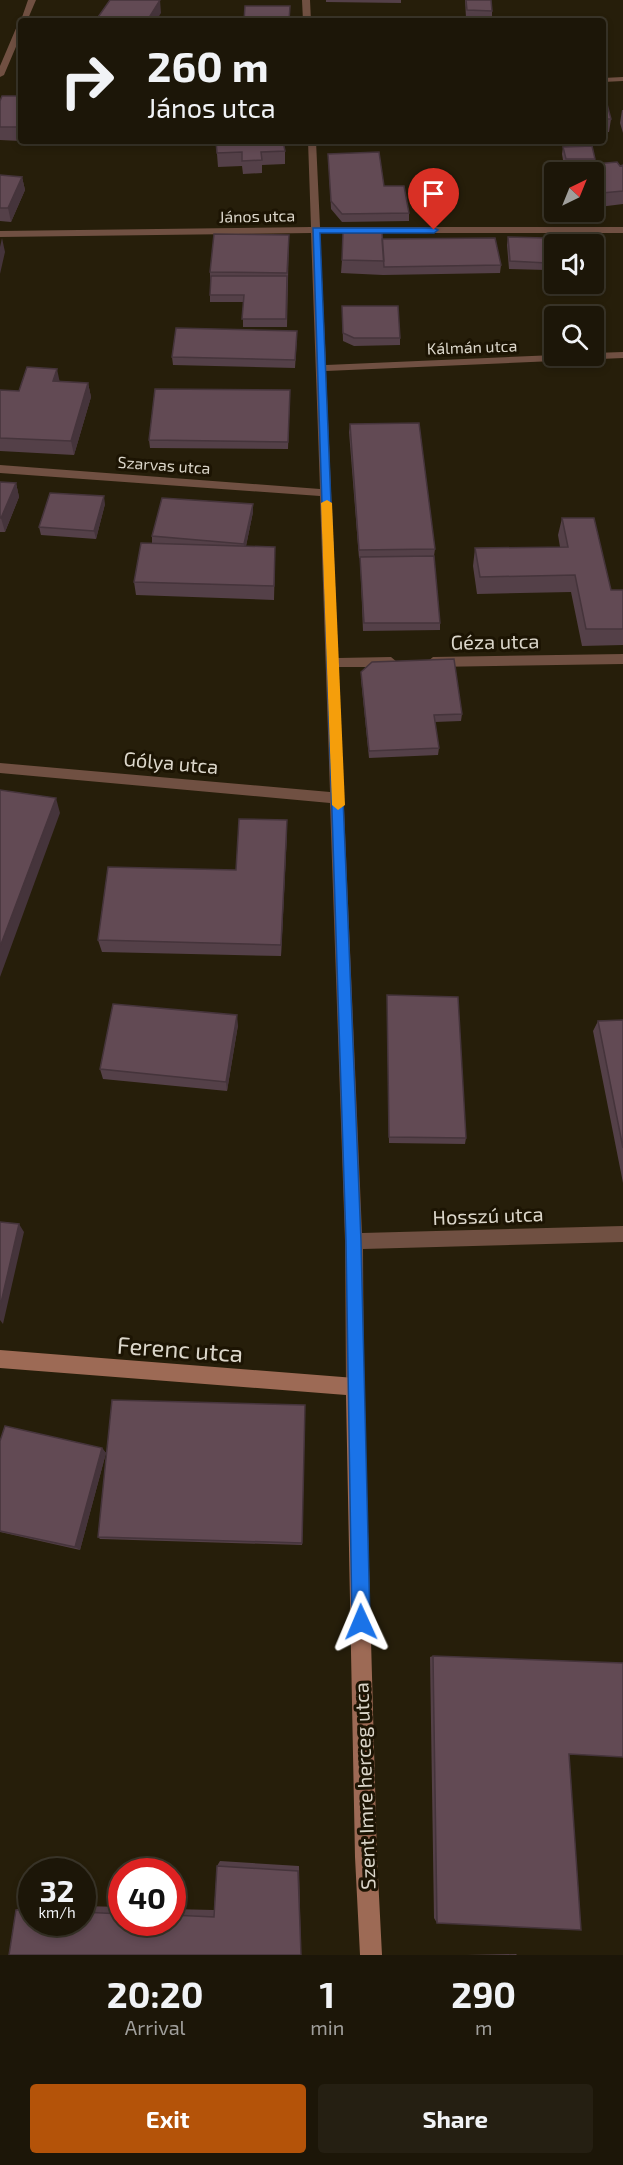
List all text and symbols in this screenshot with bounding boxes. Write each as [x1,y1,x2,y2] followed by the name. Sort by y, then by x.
[147,40,269,90] text: 260 m
[48,42,126,120] icon: right
[147,91,275,123] text: János utca
[544,162,604,222] north arrow
[544,162,604,366] map controls
[408,168,459,230] pin
[417,177,450,210] icon: arrive
[219,205,295,226] street label: János utca
[544,234,604,294] button: sound
[544,306,604,366] button: search
[426,335,518,358] street label: Kálmán utca
[117,452,211,477] street label: Szarvas utca
[450,628,540,654] street label: Géza utca
[123,746,220,778] street label: Gólya utca
[432,1201,544,1229] street label: Hosszú utca
[116,1330,244,1367] street label: Ferenc utca
[329,1590,393,1654] position arrow
[348,1682,380,1890] street label: Szent Imre herceg utca
[108,1858,186,1936] speed limit sign: 40
[40,1872,74,1908] text: 32
[38,1903,76,1921] text: km/h
[107,1972,203,2015] text: 20:20
[320,1972,335,2015] text: 1
[451,1972,516,2015] text: 290
[125,2015,186,2039] text: Arrival
[310,2015,344,2039] text: min
[475,2015,492,2039] text: m
[30,2084,306,2153] button: Exit
[318,2084,593,2153] button: Share

